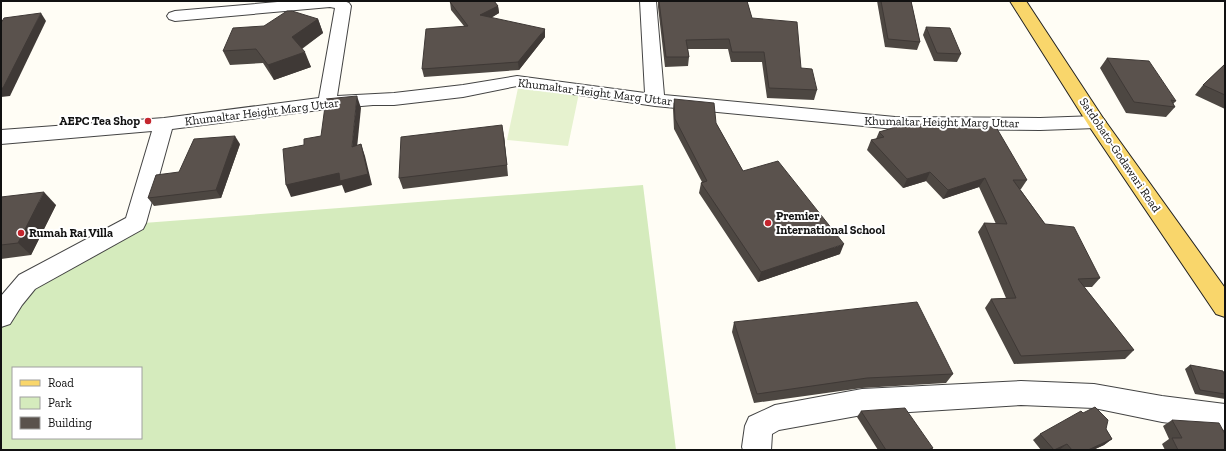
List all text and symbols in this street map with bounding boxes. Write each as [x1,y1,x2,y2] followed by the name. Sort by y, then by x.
[517,76,673,108] street label: Khumaltar Height Marg Uttar
[1076,95,1164,215] street label: Satdobato-Godawari Road
[184,96,340,128] street label: Khumaltar Height Marg Uttar
[59,114,140,128] place label: AEPC Tea Shop
[864,114,1020,130] street label: Khumaltar Height Marg Uttar
[143,116,153,126] marker: AEPC Tea Shop
[776,209,886,237] place label: Premier International School
[763,218,773,228] marker: Premier International School
[29,226,113,240] place label: Rumah Rai Villa
[16,228,26,238] marker: Rumah Rai Villa
[12,367,142,439] legend
[48,376,74,390] text: Road
[48,396,73,410] text: Park
[48,416,92,430] text: Building

